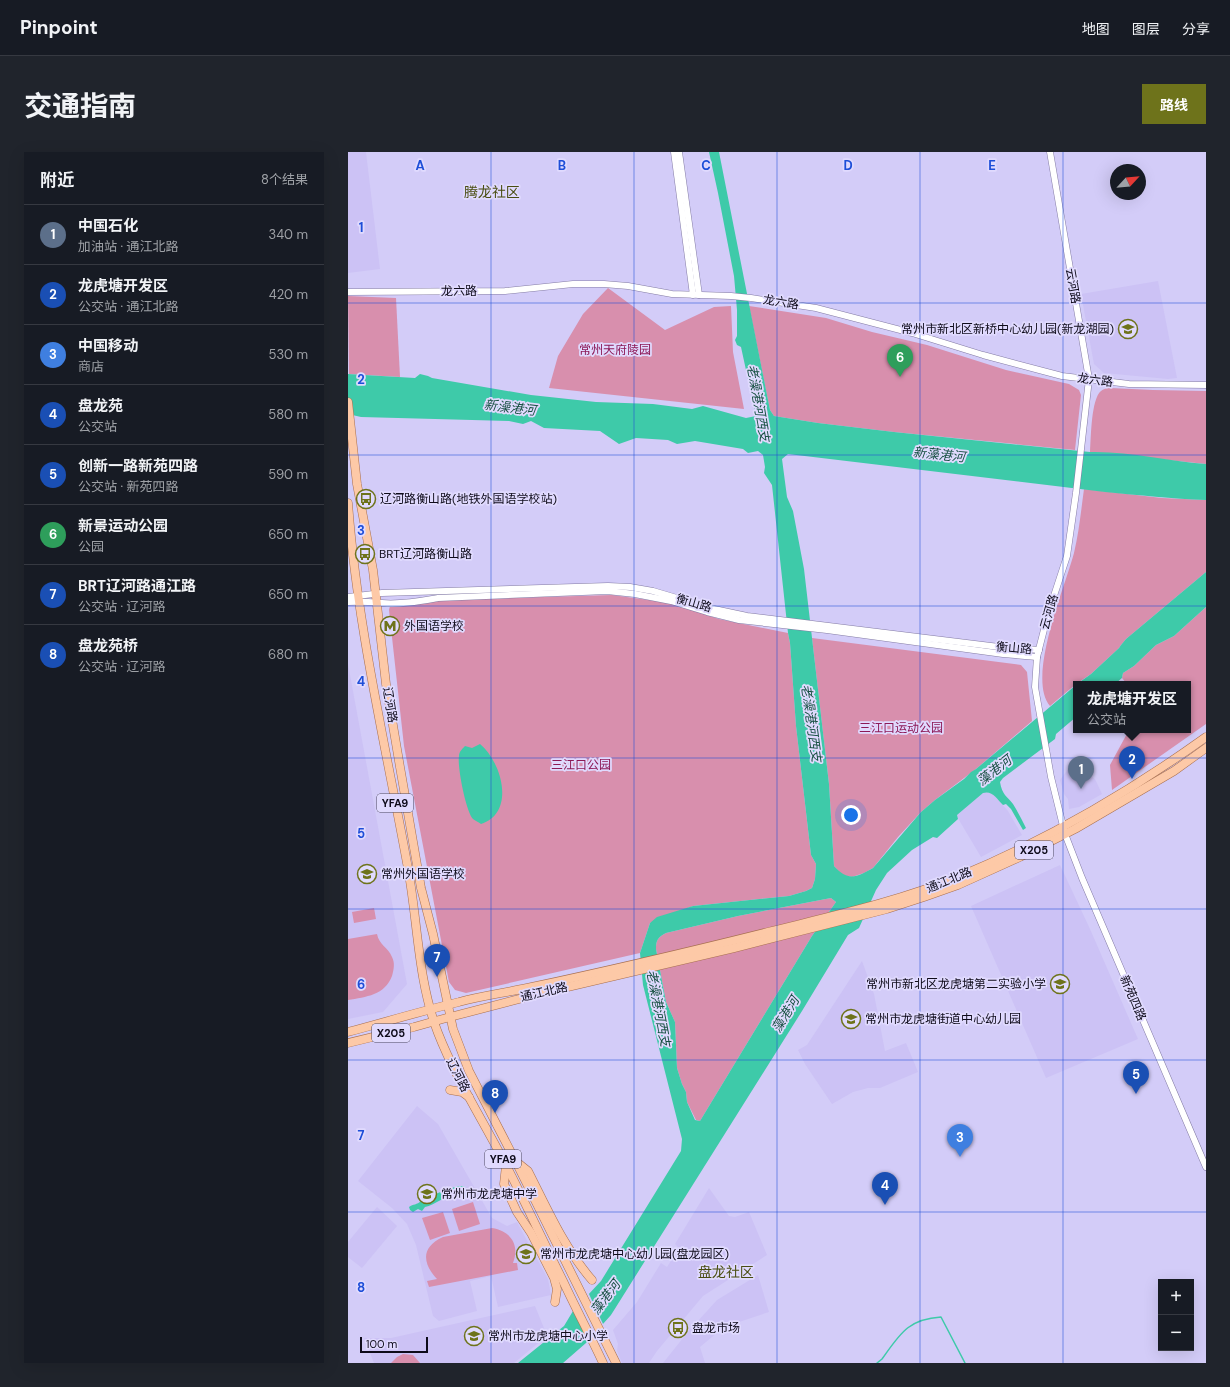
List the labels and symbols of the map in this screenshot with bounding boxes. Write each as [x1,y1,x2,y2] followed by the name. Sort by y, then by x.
[415,157,425,174] text: A
[558,157,566,174] text: B
[701,157,711,174] text: C
[843,157,853,174] text: D
[988,157,996,174] text: E
[1110,164,1146,200] north arrow
[464,183,520,201] district label: 腾龙社区
[359,219,363,236] text: 1
[1062,267,1084,305] street label: 云河路
[441,283,477,299] street label: 龙六路
[762,291,800,313] street label: 龙六路
[1117,318,1139,340] school or university icon: 常州市新北区新桥中心幼儿园(新龙湖园)
[901,321,1114,337] place label: 常州市新北区新桥中心幼儿园(新龙湖园)
[579,342,651,358] park label: 常州天府陵园
[887,344,913,377] pin: 6
[743,363,774,445] water label: 老澡港河西支
[1076,370,1114,390] street label: 龙六路
[357,371,365,388] text: 2
[483,396,540,419] water label: 新澡港河
[912,443,969,466] water label: 新藻港河
[355,488,377,510] bus stop icon: 辽河路衡山路(地铁外国语学校站)
[380,491,557,507] place label: 辽河路衡山路(地铁外国语学校站)
[357,522,365,539] text: 3
[354,543,376,565] bus stop icon: BRT辽河路衡山路
[379,546,472,562] place label: BRT辽河路衡山路
[674,590,714,616] street label: 衡山路
[1036,592,1062,632] street label: 云河路
[379,615,401,637] metro station icon: 外国语学校
[404,618,464,634] place label: 外国语学校
[995,638,1033,658] street label: 衡山路
[357,673,365,690] text: 4
[798,683,826,765] water label: 老澡港河西支
[379,686,401,724] street label: 辽河路
[859,720,943,736] park label: 三江口运动公园
[1119,746,1145,779] pin: 2
[974,750,1017,789] water label: 藻港河
[1068,756,1094,789] pin: 1
[551,757,611,773] park label: 三江口公园
[377,794,413,812] road number: YFA9
[841,805,861,825] your location
[357,825,365,842] text: 5
[1015,841,1053,859] road number: X205
[356,863,378,885] school or university icon: 常州外国语学校
[924,864,974,896] street label: 通江北路
[381,866,465,882] place label: 常州外国语学校
[424,944,450,977] pin: 7
[643,968,675,1050] water label: 老澡港河西支
[1049,973,1071,995] school or university icon: 常州市新北区龙虎塘第二实验小学
[1116,973,1150,1023] street label: 新苑四路
[357,976,365,993] text: 6
[866,976,1046,992] place label: 常州市新北区龙虎塘第二实验小学
[519,979,569,1005] street label: 通江北路
[768,991,804,1035] water label: 藻港河
[840,1008,862,1030] school or university icon: 常州市龙虎塘街道中心幼儿园
[865,1011,1021,1027] place label: 常州市龙虎塘街道中心幼儿园
[372,1024,410,1042] road number: X205
[443,1055,473,1095] street label: 辽河路
[1123,1061,1149,1094] pin: 5
[482,1080,508,1113] pin: 8
[947,1124,973,1157] pin: 3
[358,1127,365,1144] text: 7
[485,1150,521,1168] road number: YFA9
[872,1172,898,1205] pin: 4
[416,1183,438,1205] school or university icon: 常州市龙虎塘中学
[441,1186,537,1202] place label: 常州市龙虎塘中学
[515,1243,537,1265] school or university icon: 常州市龙虎塘中心幼儿园(盘龙园区)
[540,1246,729,1262] place label: 常州市龙虎塘中心幼儿园(盘龙园区)
[698,1263,754,1281] district label: 盘龙社区
[587,1274,626,1318] water label: 藻港河
[357,1279,365,1296] text: 8
[667,1317,689,1339] bus stop icon: 盘龙市场
[692,1320,740,1336] place label: 盘龙市场
[463,1325,485,1347] school or university icon: 常州市龙虎塘中心小学
[488,1328,608,1344] place label: 常州市龙虎塘中心小学
[360,1335,428,1354] scale bar

